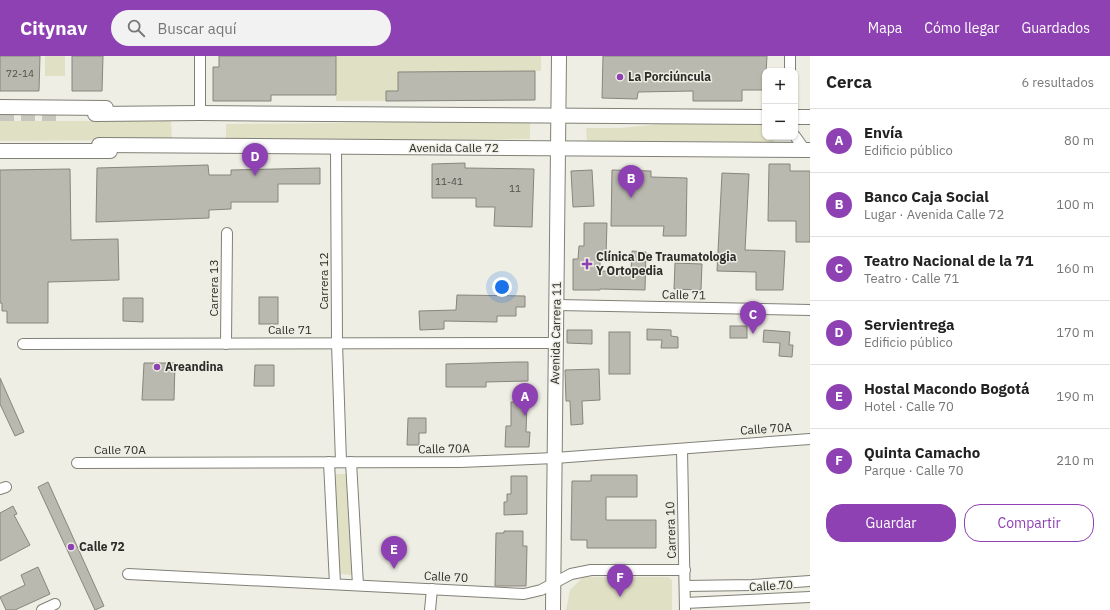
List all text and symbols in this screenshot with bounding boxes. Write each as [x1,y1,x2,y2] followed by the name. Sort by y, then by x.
[111,10,391,46] search box
[20,16,87,40] text: Citynav
[125,17,147,39] icon: search
[157,19,237,38] text: Buscar aquí
[868,19,902,37] text: Mapa
[924,19,999,37] text: Cómo llegar
[1021,19,1090,37] text: Guardados
[6,67,34,80] house number: 72-14
[762,68,798,140] map controls
[762,68,798,104] button: +
[628,69,711,84] place label: La Porciúncula
[826,71,872,93] text: Cerca
[615,72,625,82] marker: La Porciúncula
[1021,74,1094,91] text: 6 resultados
[762,104,798,140] button: −
[864,123,903,142] text: Envía
[835,132,843,149] text: A
[1064,132,1094,149] text: 80 m
[409,140,499,155] street label: Avenida Calle 72
[864,142,953,159] text: Edificio público
[242,143,268,176] pin: D
[618,165,644,198] pin: B
[435,175,463,188] house number: 11-41
[509,182,521,195] house number: 11
[864,187,989,206] text: Banco Caja Social
[835,196,843,213] text: B
[1056,196,1094,213] text: 100 m
[864,206,1004,223] text: Lugar · Avenida Calle 72
[596,249,737,278] place label: Clínica De Traumatologia Y Ortopedia
[864,251,1034,270] text: Teatro Nacional de la 71
[316,252,331,310] street label: Carrera 12
[581,258,593,270] marker: Clínica De Traumatologia Y Ortopedia
[206,259,221,317] street label: Carrera 13
[835,260,843,277] text: C
[1056,260,1094,277] text: 160 m
[864,270,959,287] text: Teatro · Calle 71
[492,277,512,297] your location
[547,281,564,385] street label: Avenida Carrera 11
[662,287,706,302] street label: Calle 71
[740,301,766,334] pin: C
[864,315,955,334] text: Servientrega
[268,322,312,337] street label: Calle 71
[834,324,844,341] text: D
[1056,324,1094,341] text: 170 m
[864,334,953,351] text: Edificio público
[165,359,224,374] place label: Areandina
[152,362,162,372] marker: Areandina
[864,379,1029,398] text: Hostal Macondo Bogotá
[512,383,538,416] pin: A
[835,388,843,405] text: E
[1056,388,1094,405] text: 190 m
[864,398,954,415] text: Hotel · Calle 70
[740,419,793,438] street label: Calle 70A
[418,441,470,456] street label: Calle 70A
[94,442,146,457] street label: Calle 70A
[864,443,980,462] text: Quinta Camacho
[835,452,843,469] text: F
[1056,452,1094,469] text: 210 m
[864,462,964,479] text: Parque · Calle 70
[662,501,679,559] street label: Carrera 10
[826,504,956,542] button: Guardar
[964,504,1094,542] button: Compartir
[381,536,407,569] pin: E
[79,539,125,554] place label: Calle 72
[66,542,76,552] marker: Calle 72
[607,564,633,597] pin: F
[424,568,468,585] street label: Calle 70
[749,577,793,594] street label: Calle 70

